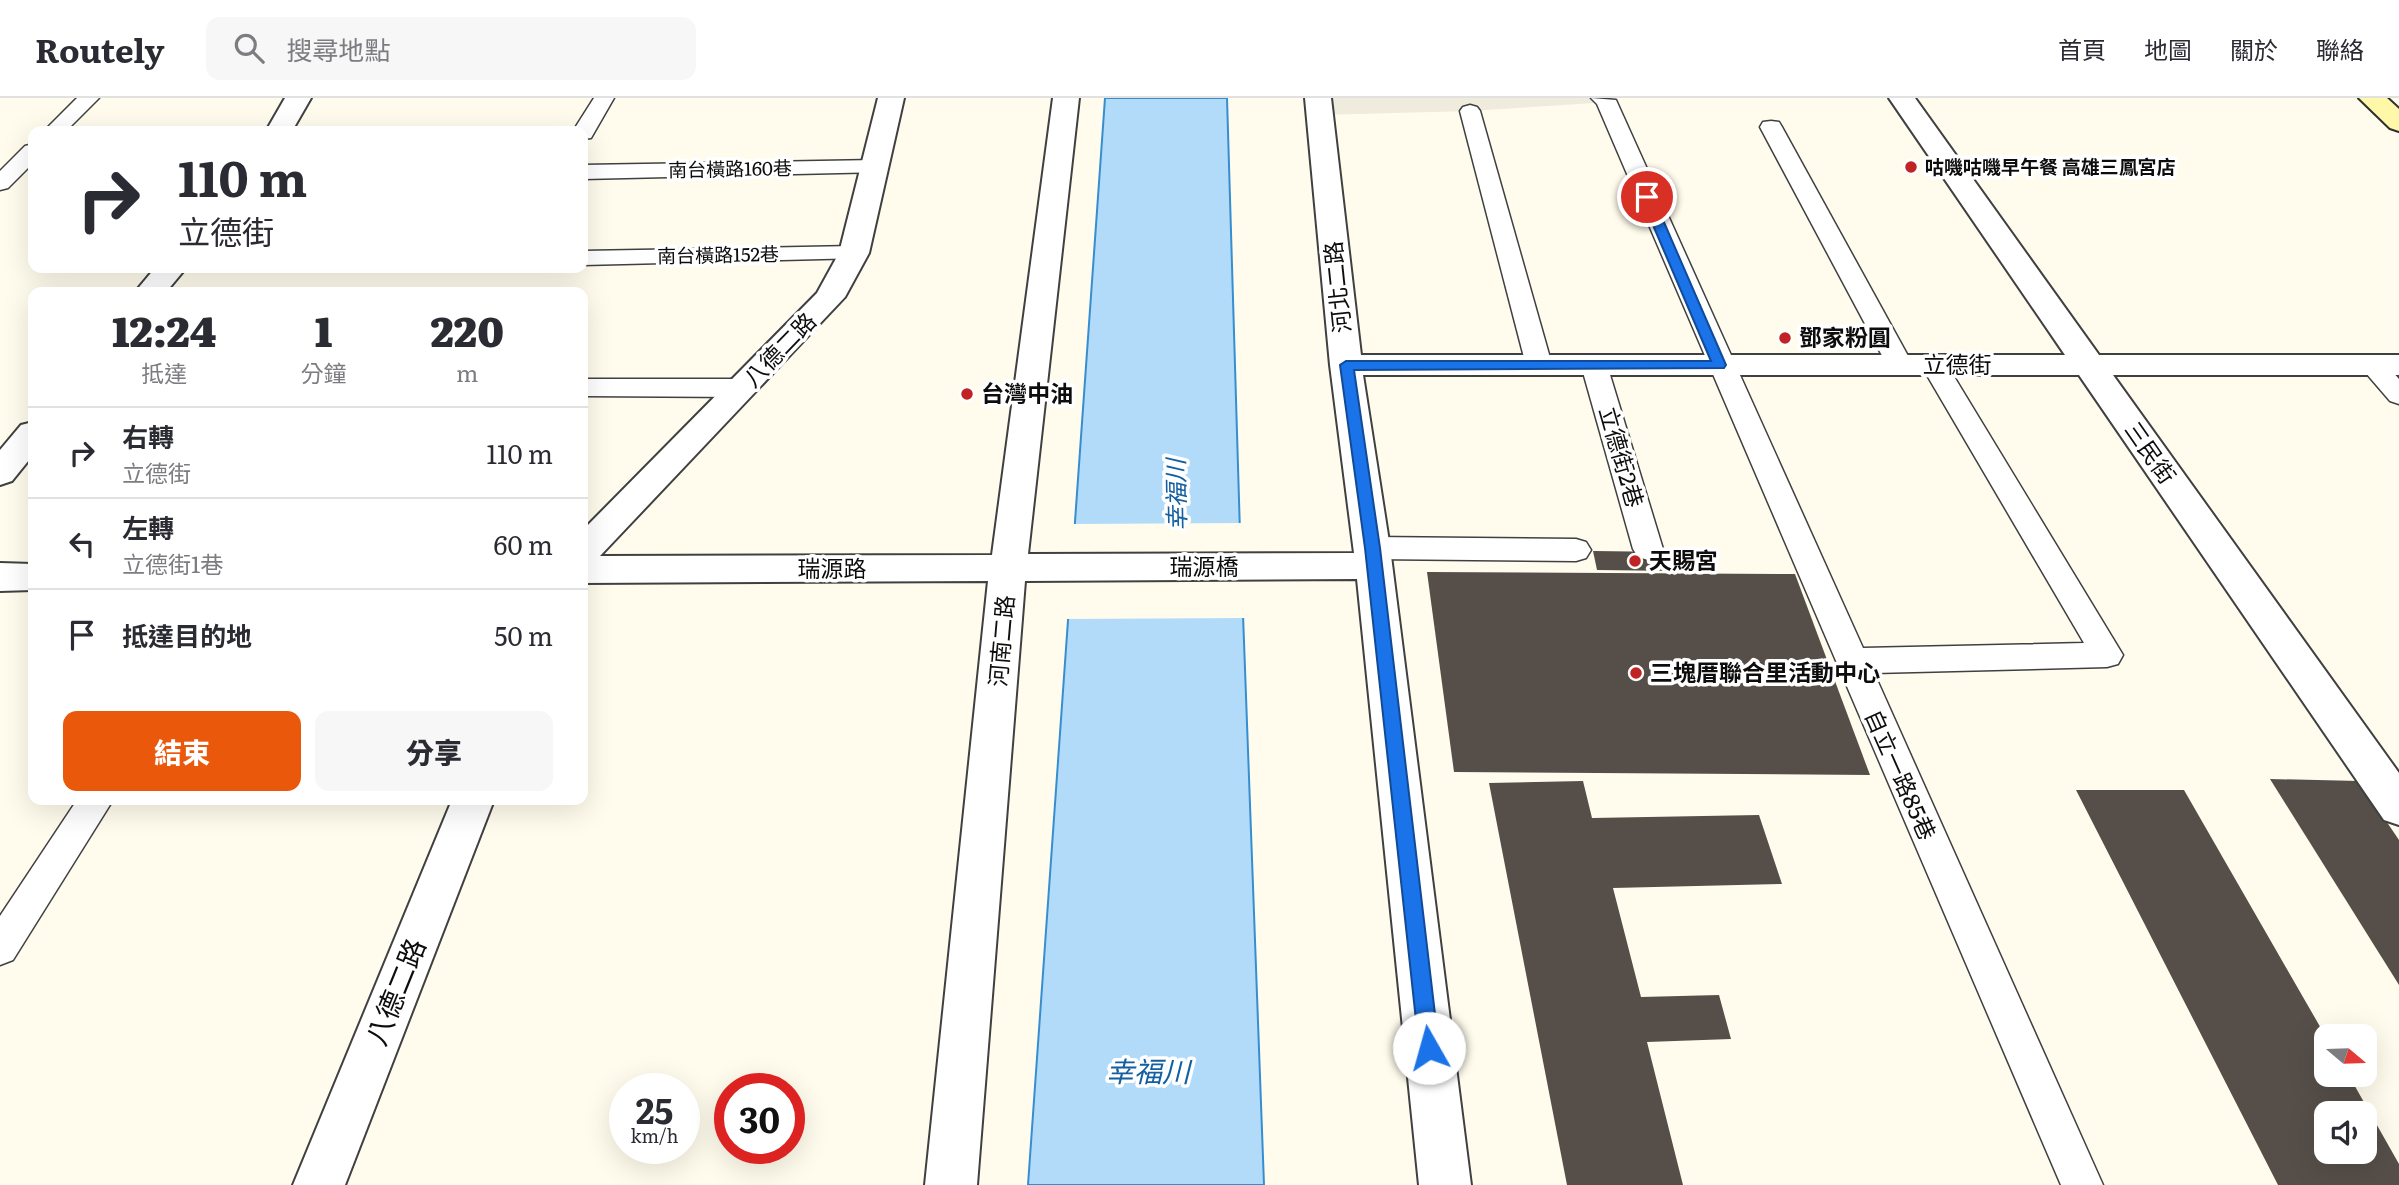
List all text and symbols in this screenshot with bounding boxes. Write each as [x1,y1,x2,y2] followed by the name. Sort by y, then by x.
[206,17,696,80] search box
[35,24,164,73] text: Routely
[230,29,268,67] icon: search
[286,29,390,68] text: 搜尋地點
[2058,31,2106,66] text: 首頁
[2144,31,2192,66] text: 地圖
[2230,31,2278,66] text: 關於
[2316,31,2364,66] text: 聯絡
[178,139,307,212] text: 110 m
[1925,152,2176,180] place label: 咕嘰咕嘰早午餐 高雄三鳳宮店
[668,153,792,183] street label: 南台橫路160巷
[63,154,154,245] icon: right
[1903,159,1919,175] marker: 咕嘰咕嘰早午餐 高雄三鳳宮店
[1617,167,1677,227] pin
[1628,178,1666,216] icon: arrive
[178,206,274,254] text: 立德街
[657,239,779,269] street label: 南台橫路152巷
[1314,240,1358,335] street label: 河北二路
[112,298,216,360] text: 12:24
[315,298,332,360] text: 1
[431,298,504,360] text: 220
[734,304,823,394] street label: 八德二路
[1799,319,1891,353] place label: 鄧家粉圓
[1777,330,1793,346] marker: 鄧家粉圓
[1923,346,1992,380] street label: 立德街
[141,355,187,389] text: 抵達
[300,355,346,389] text: 分鐘
[456,355,478,389] text: m
[981,375,1073,409] place label: 台灣中油
[959,386,975,402] marker: 台灣中油
[1592,402,1654,511] street label: 立德街2巷
[2118,414,2185,490] street label: 三民街
[122,416,174,455] text: 右轉
[486,433,553,472] text: 110 m
[63,434,101,472] icon: right
[122,455,191,489] text: 立德街
[1156,456,1193,531] water label: 幸福川
[122,507,174,546] text: 左轉
[494,524,553,563] text: 60 m
[63,525,101,563] icon: left
[1649,542,1718,576] place label: 天賜宮
[122,546,223,580] text: 立德街1巷
[1170,548,1239,582] street label: 瑞源橋
[798,550,867,584] street label: 瑞源路
[1627,553,1643,569] marker: 天賜宮
[979,594,1021,688] street label: 河南二路
[122,615,252,654] text: 抵達目的地
[494,615,553,654] text: 50 m
[63,616,101,654] icon: arrive
[1650,654,1880,688] place label: 三塊厝聯合里活動中心
[1628,665,1644,681] marker: 三塊厝聯合里活動中心
[1858,704,1946,845] street label: 自立一路85巷
[63,711,301,791] button: 結束
[315,711,553,791] button: 分享
[354,931,435,1051] street label: 八德二路
[1392,1011,1466,1085] position arrow
[2314,1024,2376,1087] north arrow
[2314,1024,2377,1164] map controls
[1106,1049,1193,1091] water label: 幸福川
[714,1073,805,1164] speed limit sign: 30
[636,1083,673,1135] text: 25
[2314,1101,2377,1164] button: sound
[631,1122,678,1149] text: km/h

